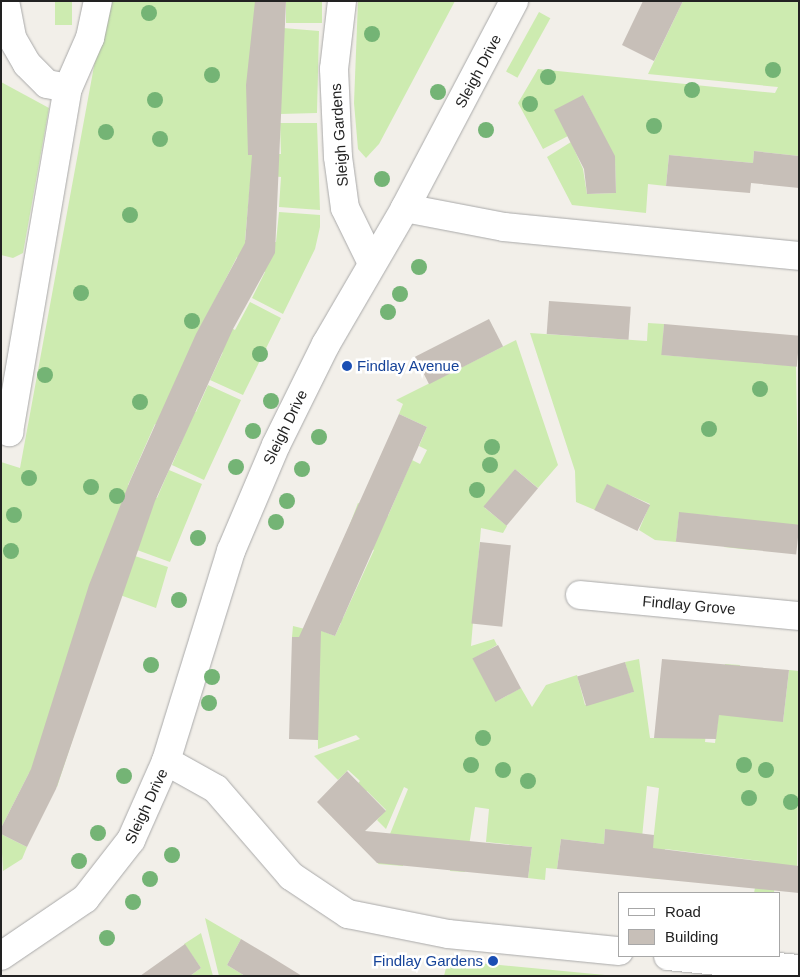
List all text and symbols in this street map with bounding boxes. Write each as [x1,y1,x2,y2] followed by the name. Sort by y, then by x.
[451,31,505,111] street label: Sleigh Drive
[326,83,352,187] street label: Sleigh Gardens
[357,357,460,375] place label: Findlay Avenue
[341,360,353,372] marker: Findlay Avenue
[259,387,311,467] street label: Sleigh Drive
[642,592,736,618] street label: Findlay Grove
[121,766,171,846] street label: Sleigh Drive
[618,892,780,957] legend
[665,903,701,920] text: Road
[665,928,718,945] text: Building
[373,952,483,970] place label: Findlay Gardens
[487,955,499,967] marker: Findlay Gardens

